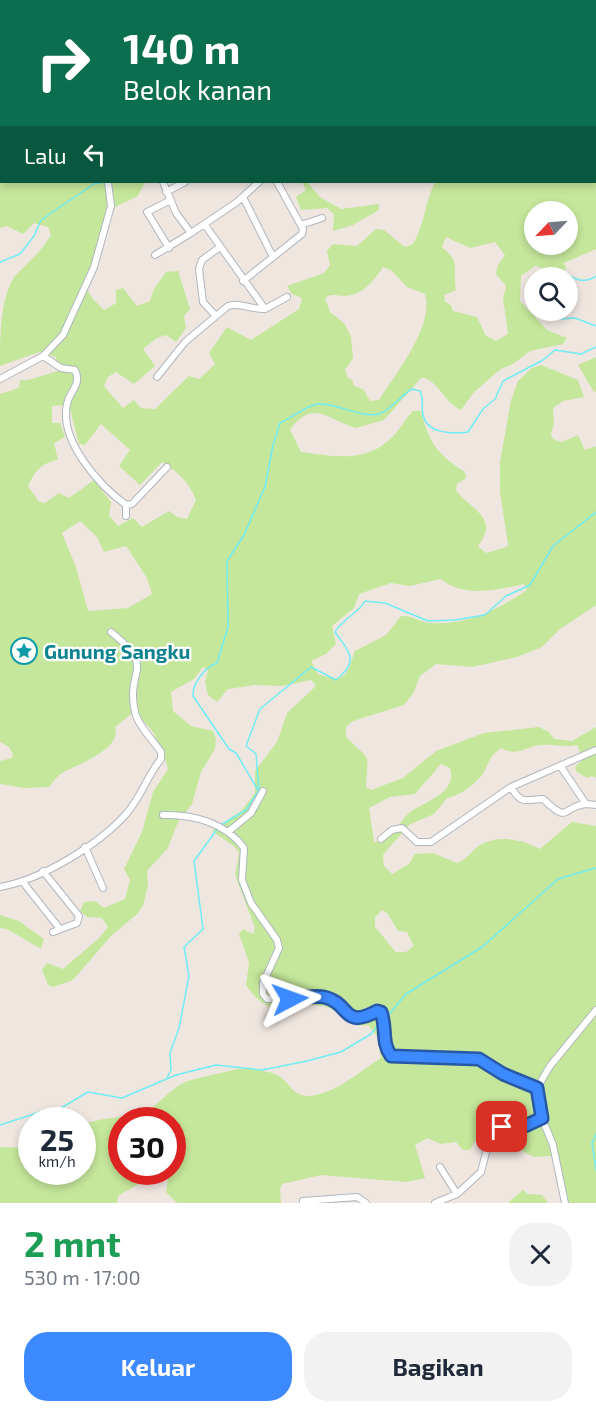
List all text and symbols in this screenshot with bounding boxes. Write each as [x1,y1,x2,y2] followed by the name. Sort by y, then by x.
[123,22,240,72] text: 140 m
[24,24,102,102] icon: right
[123,73,272,105] text: Belok kanan
[78,138,111,171] icon: left
[24,142,66,168] text: Lalu
[524,201,578,255] north arrow
[524,201,578,321] map controls
[524,267,578,321] button: search
[9,636,39,666] place icon: Gunung Sangku
[44,639,190,663] place label: Gunung Sangku
[258,967,322,1031] position arrow
[476,1101,527,1152] pin
[108,1107,186,1185] speed limit sign: 30
[485,1110,518,1143] icon: arrive
[40,1121,74,1157] text: 25
[38,1152,76,1170] text: km/h
[24,1221,121,1264] text: 2 mnt
[509,1223,572,1286] button: close
[24,1265,141,1289] text: 530 m · 17:00
[24,1332,292,1401] button: Keluar
[304,1332,572,1401] button: Bagikan

